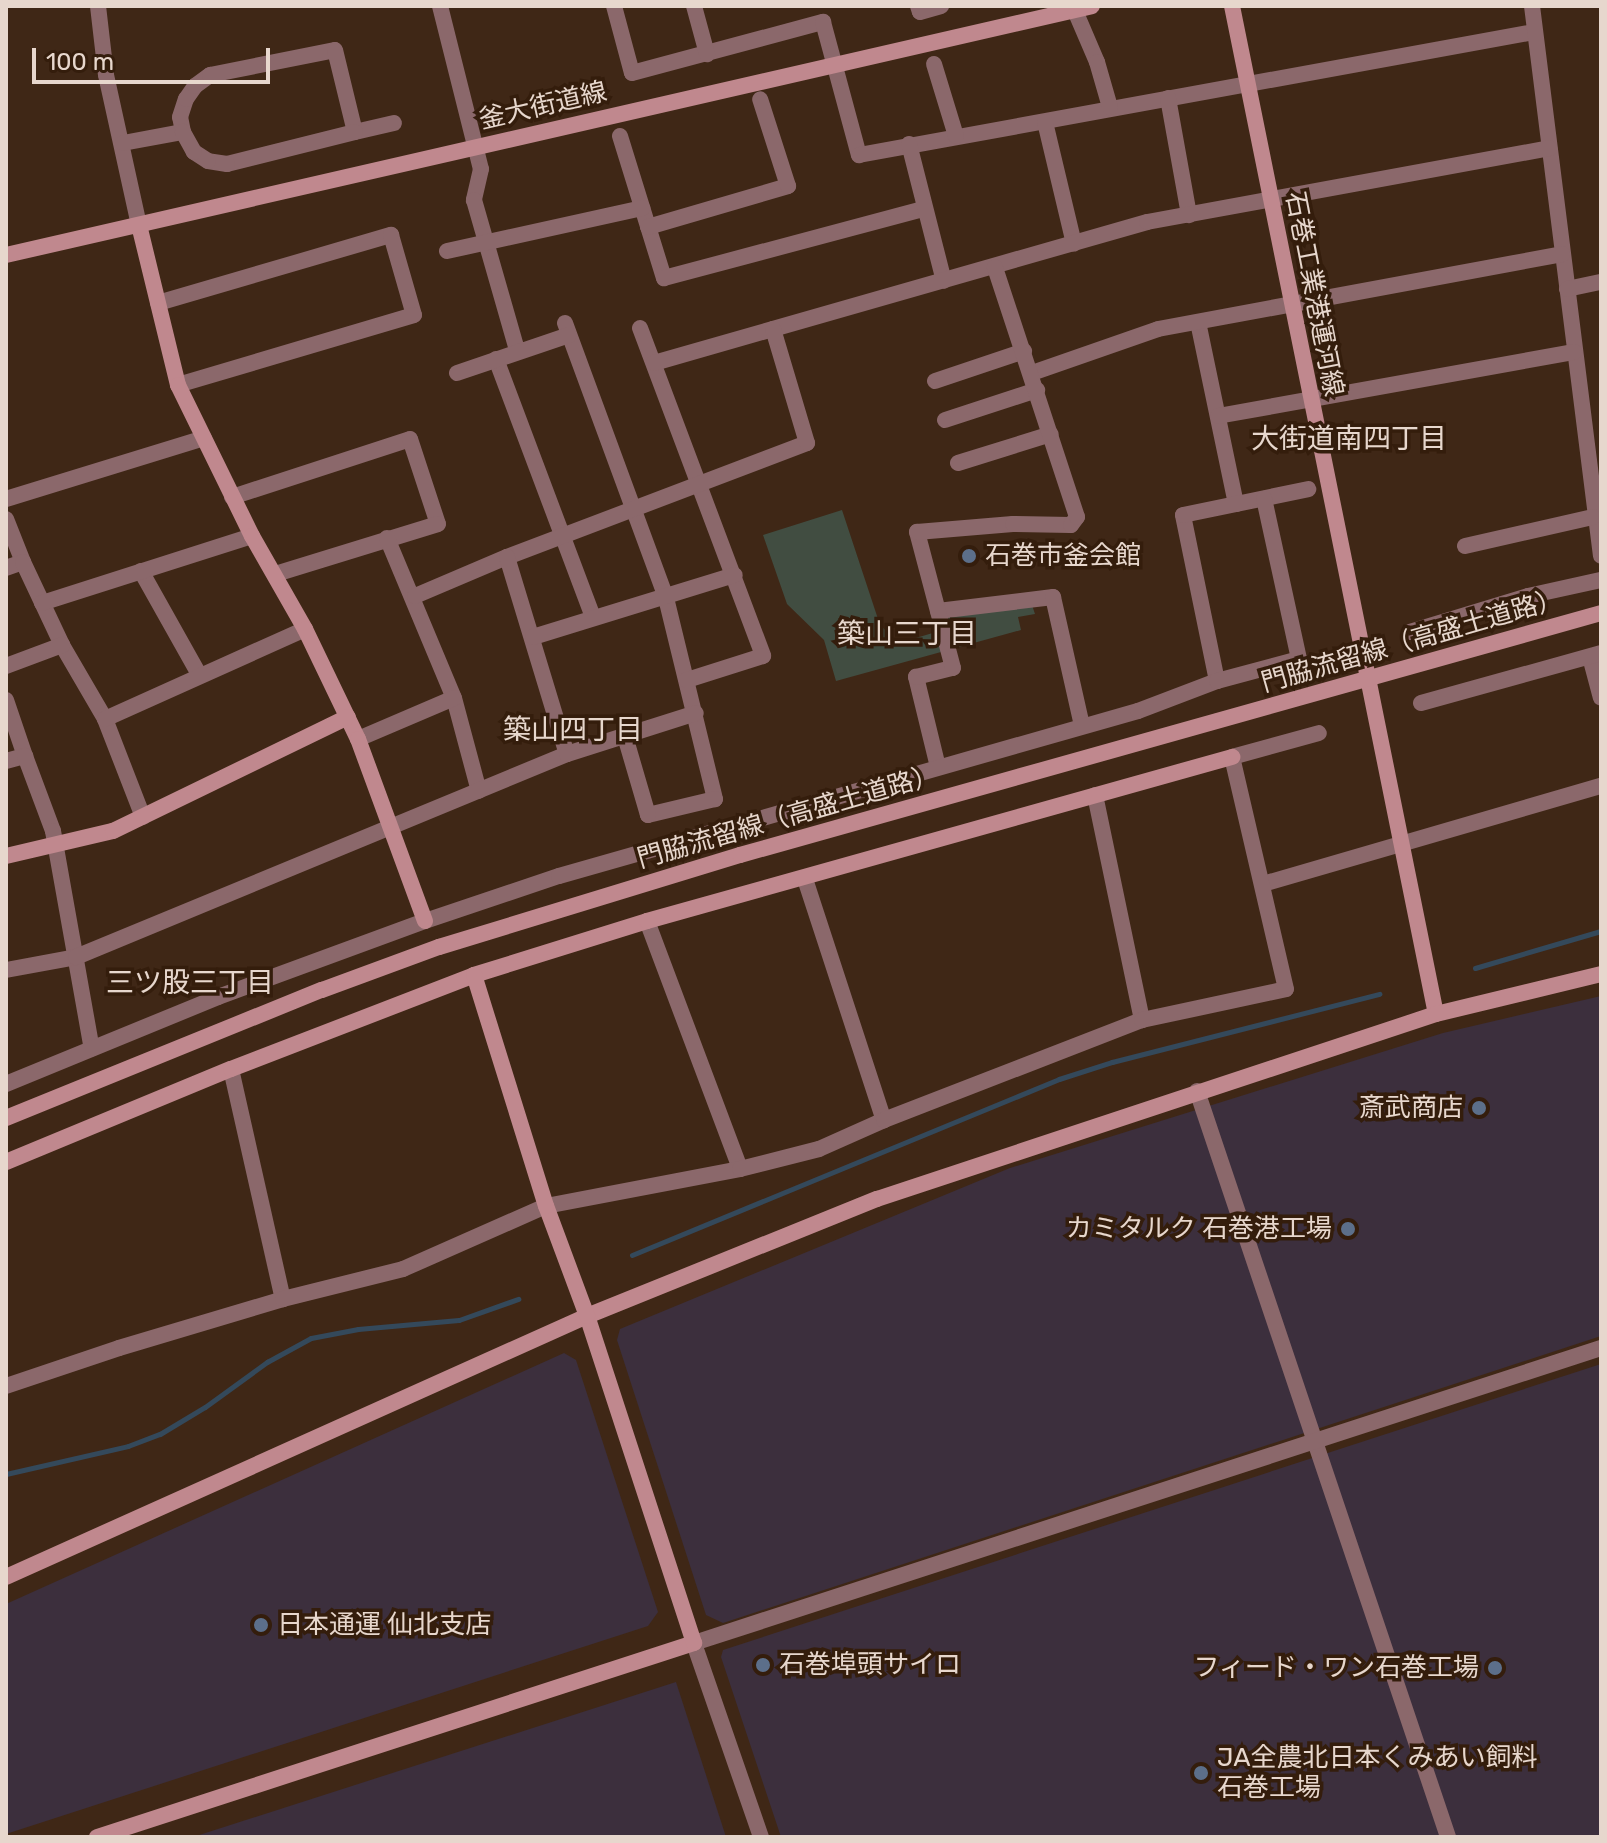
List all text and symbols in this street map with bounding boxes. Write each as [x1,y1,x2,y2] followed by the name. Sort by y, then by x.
[36,32,274,82] scale bar
[46,48,114,76] text: 100 m
[476,76,610,136] street label: 釜大街道線
[1279,189,1349,399] street label: 石巻工業港運河線
[1251,422,1447,456] district label: 大街道南四丁目
[985,540,1141,572] place label: 石巻市釜会館
[960,547,978,565] marker: 石巻市釜会館
[1258,583,1566,699] street label: 門脇流留線（高盛土道路）
[837,617,977,651] district label: 築山三丁目
[503,713,643,747] district label: 築山四丁目
[634,759,942,875] street label: 門脇流留線（高盛土道路）
[106,966,274,1000] district label: 三ツ股三丁目
[1359,1092,1463,1124] place label: 斎武商店
[1470,1099,1488,1117] marker: 斎武商店
[1066,1213,1332,1245] place label: カミタルク 石巻港工場
[1339,1220,1357,1238] marker: カミタルク 石巻港工場
[277,1609,491,1641] place label: 日本通運 仙北支店
[252,1616,270,1634] marker: 日本通運 仙北支店
[779,1649,961,1681] place label: 石巻埠頭サイロ
[1193,1652,1479,1684] place label: フィード・ワン石巻工場
[754,1656,772,1674] marker: 石巻埠頭サイロ
[1486,1659,1504,1677] marker: フィード・ワン石巻工場
[1217,1742,1537,1804] place label: JA全農北日本くみあい飼料 石巻工場
[1192,1764,1210,1782] marker: JA全農北日本くみあい飼料 石巻工場

